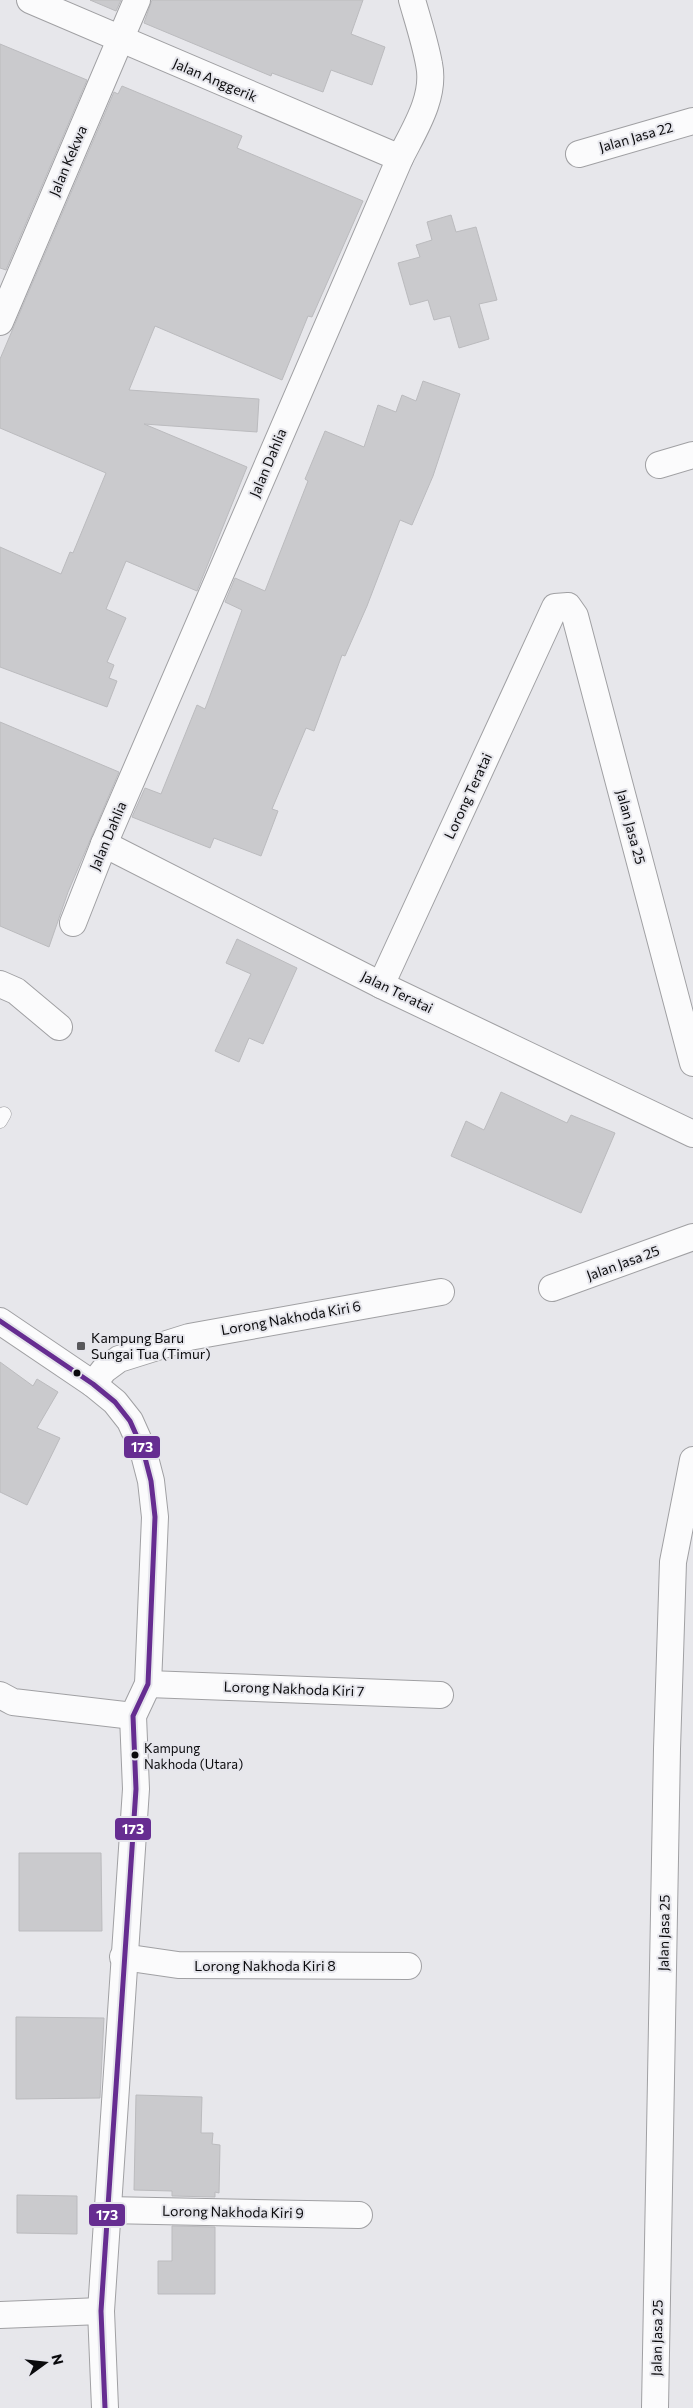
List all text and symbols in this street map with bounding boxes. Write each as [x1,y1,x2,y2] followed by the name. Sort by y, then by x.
[171,54,260,105] street label: Jalan Anggerik
[597,118,675,155] street label: Jalan Jasa 22
[45,123,90,199] street label: Jalan Kekwa
[245,426,290,500] street label: Jalan Dahlia
[440,750,495,842] street label: Lorong Teratai
[613,788,650,866] street label: Jalan Jasa 25
[85,799,130,873] street label: Jalan Dahlia
[359,967,436,1016] street label: Jalan Teratai
[584,1241,662,1284] street label: Jalan Jasa 25
[220,1297,362,1338] street label: Lorong Nakhoda Kiri 6
[91,1329,211,1362] place label: Kampung Baru Sungai Tua (Timur)
[75,1340,87,1352] marker: Kampung Baru Sungai Tua (Timur)
[72,1368,82,1378] unlabelled marker
[123,1435,161,1459] line badge: 173
[131,1438,153,1455] text: 173
[223,1678,365,1699] street label: Lorong Nakhoda Kiri 7
[144,1740,243,1772] place label: Kampung Nakhoda (Utara)
[130,1750,140,1760] marker: Kampung Nakhoda (Utara)
[114,1817,152,1841] line badge: 173
[122,1820,144,1837] text: 173
[654,1895,673,1971] street label: Jalan Jasa 25
[194,1957,336,1974] street label: Lorong Nakhoda Kiri 8
[162,2202,304,2221] street label: Lorong Nakhoda Kiri 9
[88,2203,126,2227] line badge: 173
[96,2206,118,2223] text: 173
[647,2300,666,2376] street label: Jalan Jasa 25
[20,2338,70,2388] north arrow
[48,2352,68,2367] text: N

